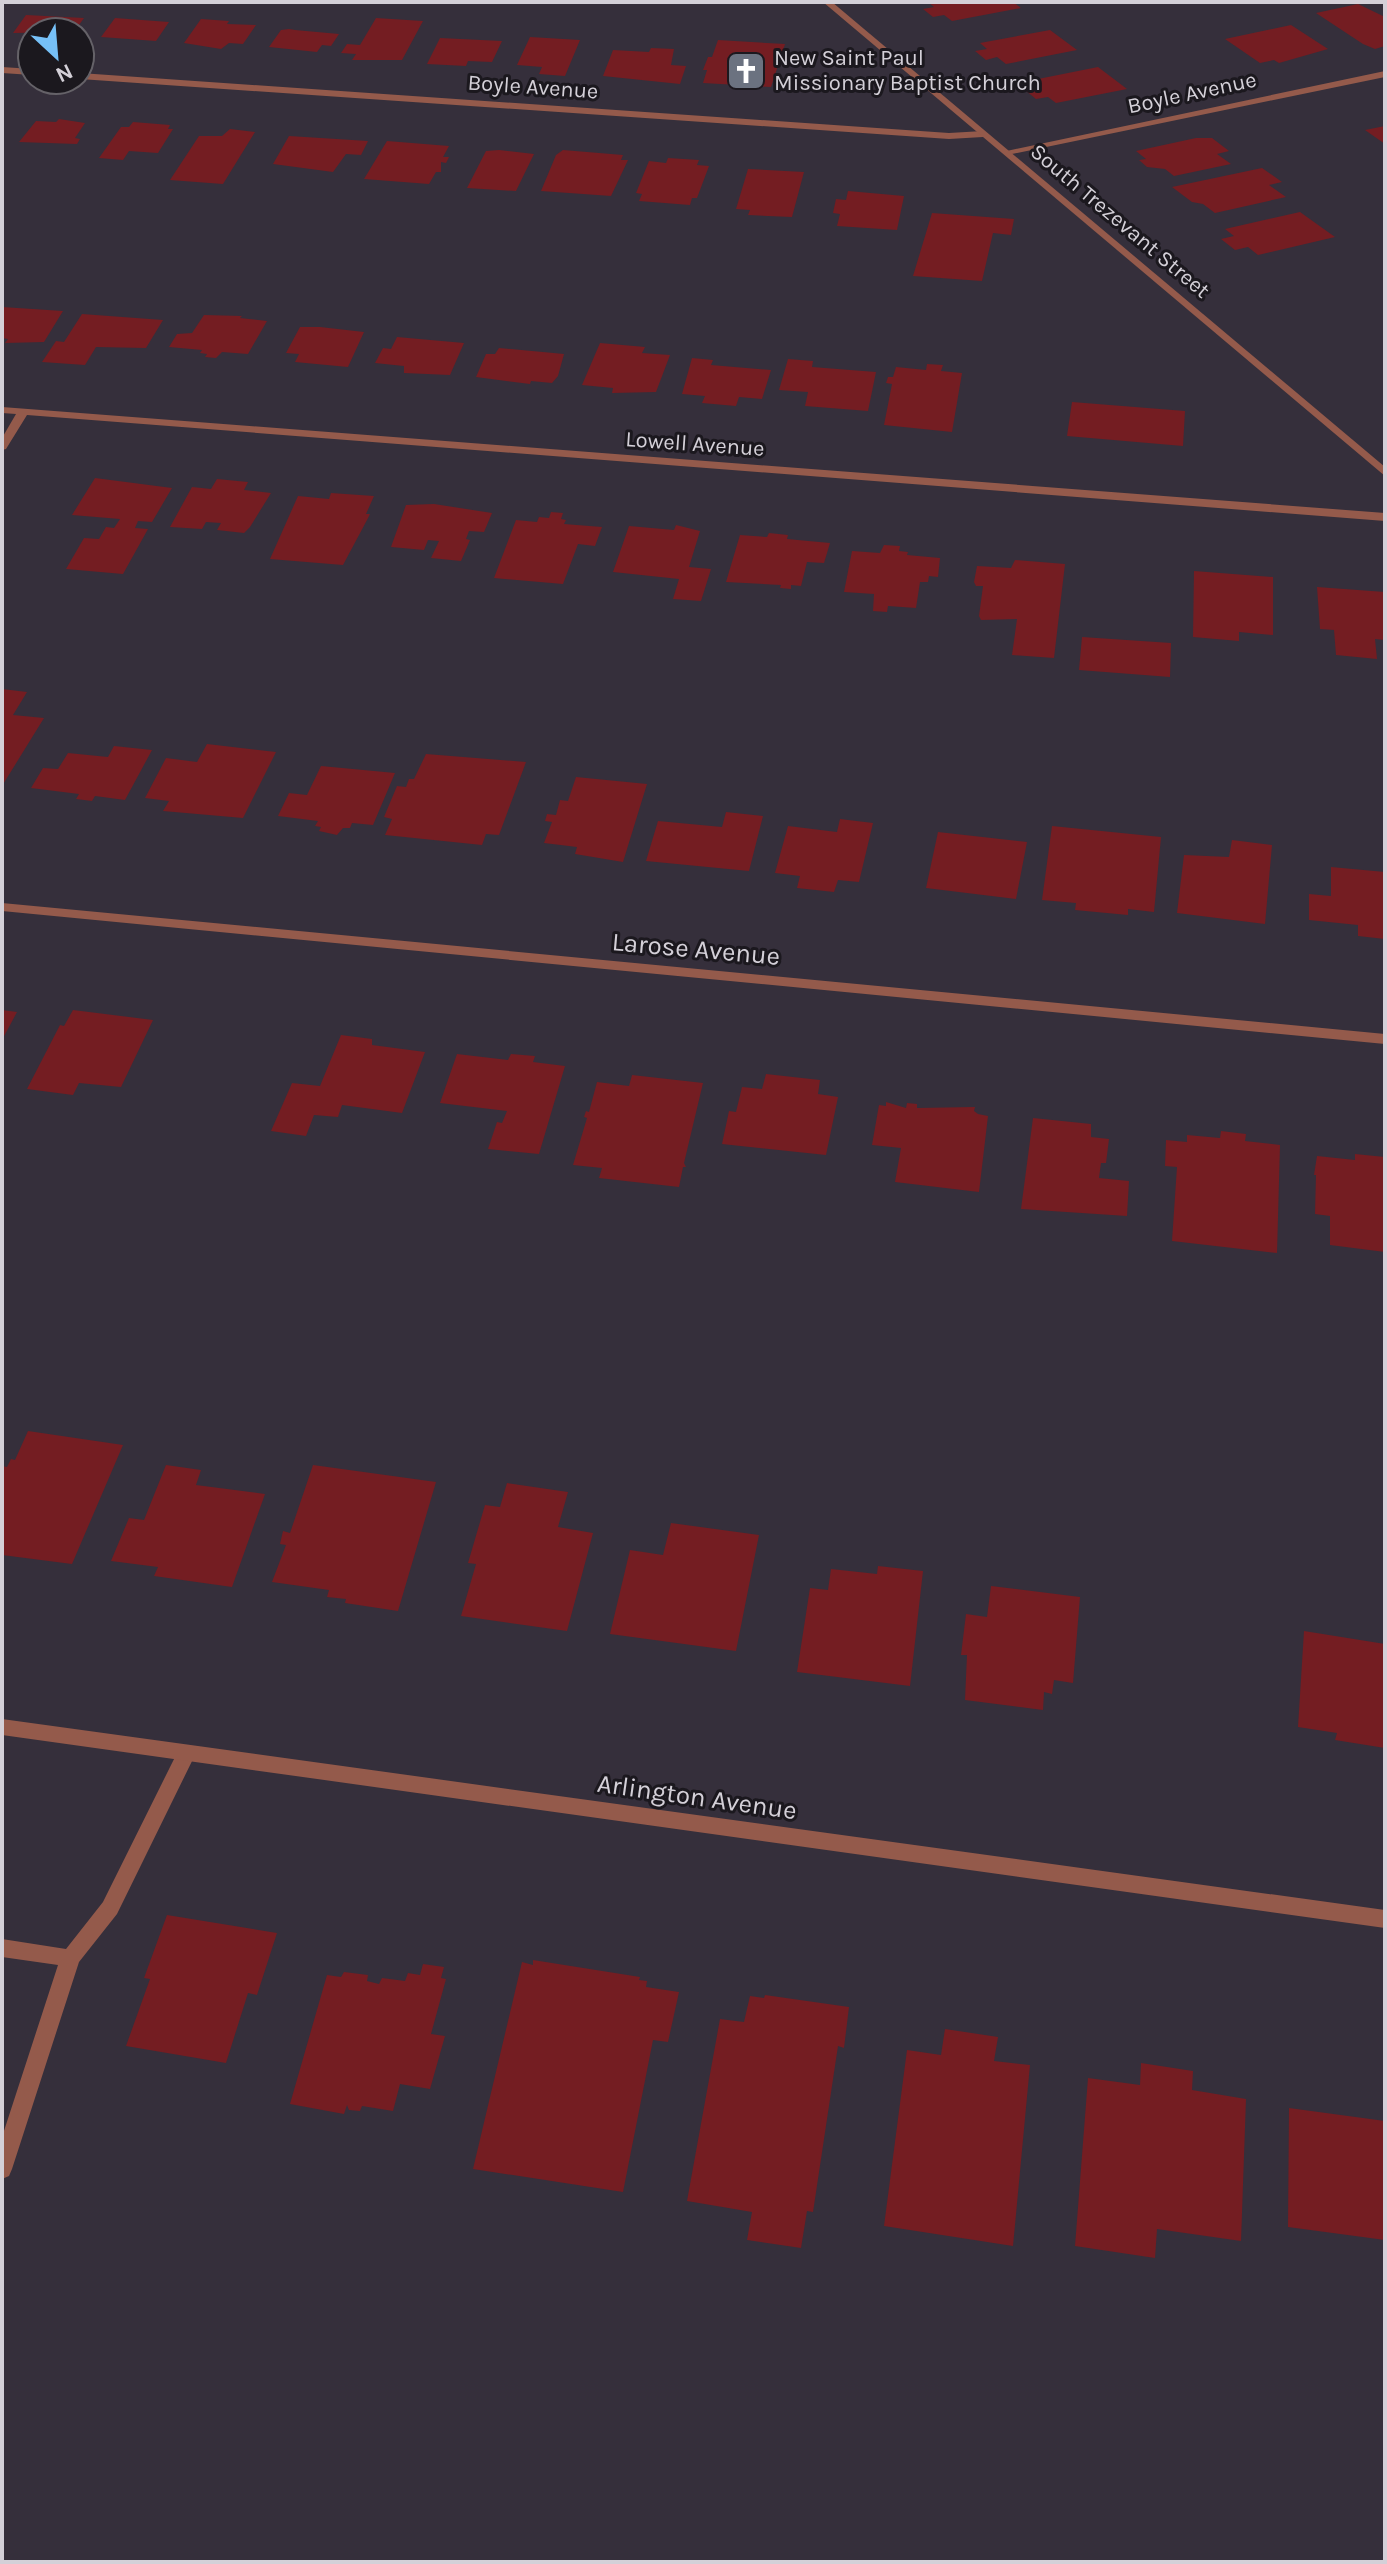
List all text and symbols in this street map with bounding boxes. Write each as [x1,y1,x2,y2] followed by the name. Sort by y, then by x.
[16,16,96,96] north arrow
[774,45,1041,96] place label: New Saint Paul Missionary Baptist Church
[725,50,767,92] church icon: New Saint Paul Missionary Baptist Church
[52,58,77,88] text: N
[1125,67,1259,119] street label: Boyle Avenue
[467,69,599,105] street label: Boyle Avenue
[1025,138,1215,304] street label: South Trezevant Street
[625,426,765,462] street label: Lowell Avenue
[611,926,781,972] street label: Larose Avenue
[595,1768,799,1826] street label: Arlington Avenue

